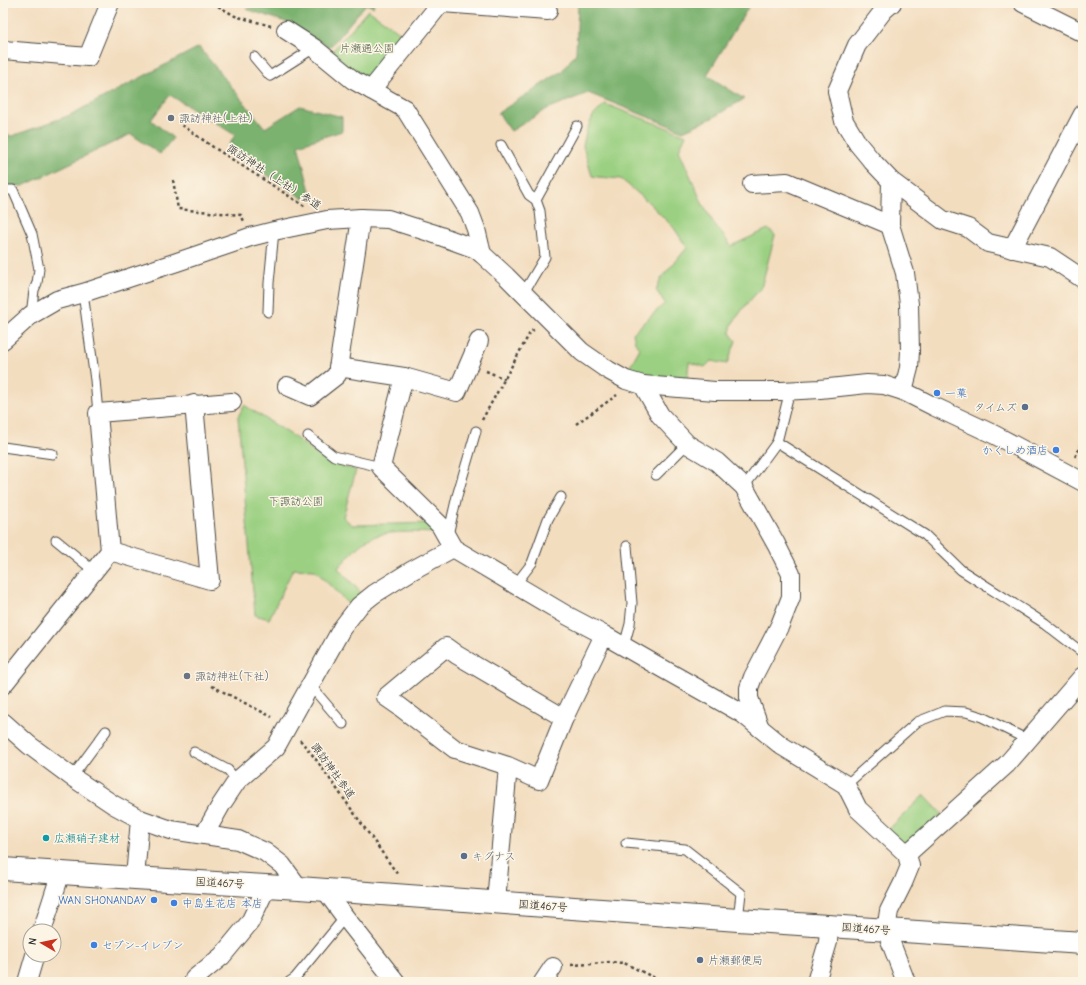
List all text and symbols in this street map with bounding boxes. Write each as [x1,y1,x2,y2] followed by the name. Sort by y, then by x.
[340,42,395,55] park label: 片瀬通公園
[179,112,253,125] place label: 諏訪神社(上社)
[166,113,176,123] marker: 諏訪神社(上社)
[224,142,324,212] street label: 諏訪神社（上社）参道
[945,387,967,400] place label: 一菓
[932,388,942,398] marker: 一菓
[974,401,1017,414] place label: タイムズ
[1020,402,1030,412] marker: タイムズ
[982,444,1048,457] place label: かくしめ酒店
[1051,445,1061,455] marker: かくしめ酒店
[269,495,324,508] park label: 下諏訪公園
[195,670,269,683] place label: 諏訪神社(下社)
[182,671,192,681] marker: 諏訪神社(下社)
[308,740,358,802] street label: 諏訪神社参道
[54,832,120,845] place label: 広瀬硝子建材
[41,833,51,843] marker: 広瀬硝子建材
[472,850,516,863] place label: キグナス
[459,851,469,861] marker: キグナス
[195,875,245,891] street label: 国道467号
[59,894,146,907] place label: WAN SHONANDAY
[149,895,159,905] marker: WAN SHONANDAY
[182,897,263,910] place label: 中島生花店 本店
[169,898,179,908] marker: 中島生花店 本店
[518,898,568,914] street label: 国道467号
[841,921,891,937] street label: 国道467号
[22,923,62,963] north arrow
[26,937,40,946] text: N
[102,939,183,952] place label: セブン-イレブン
[89,940,99,950] marker: セブン-イレブン
[708,954,763,967] place label: 片瀬郵便局
[695,955,705,965] marker: 片瀬郵便局

